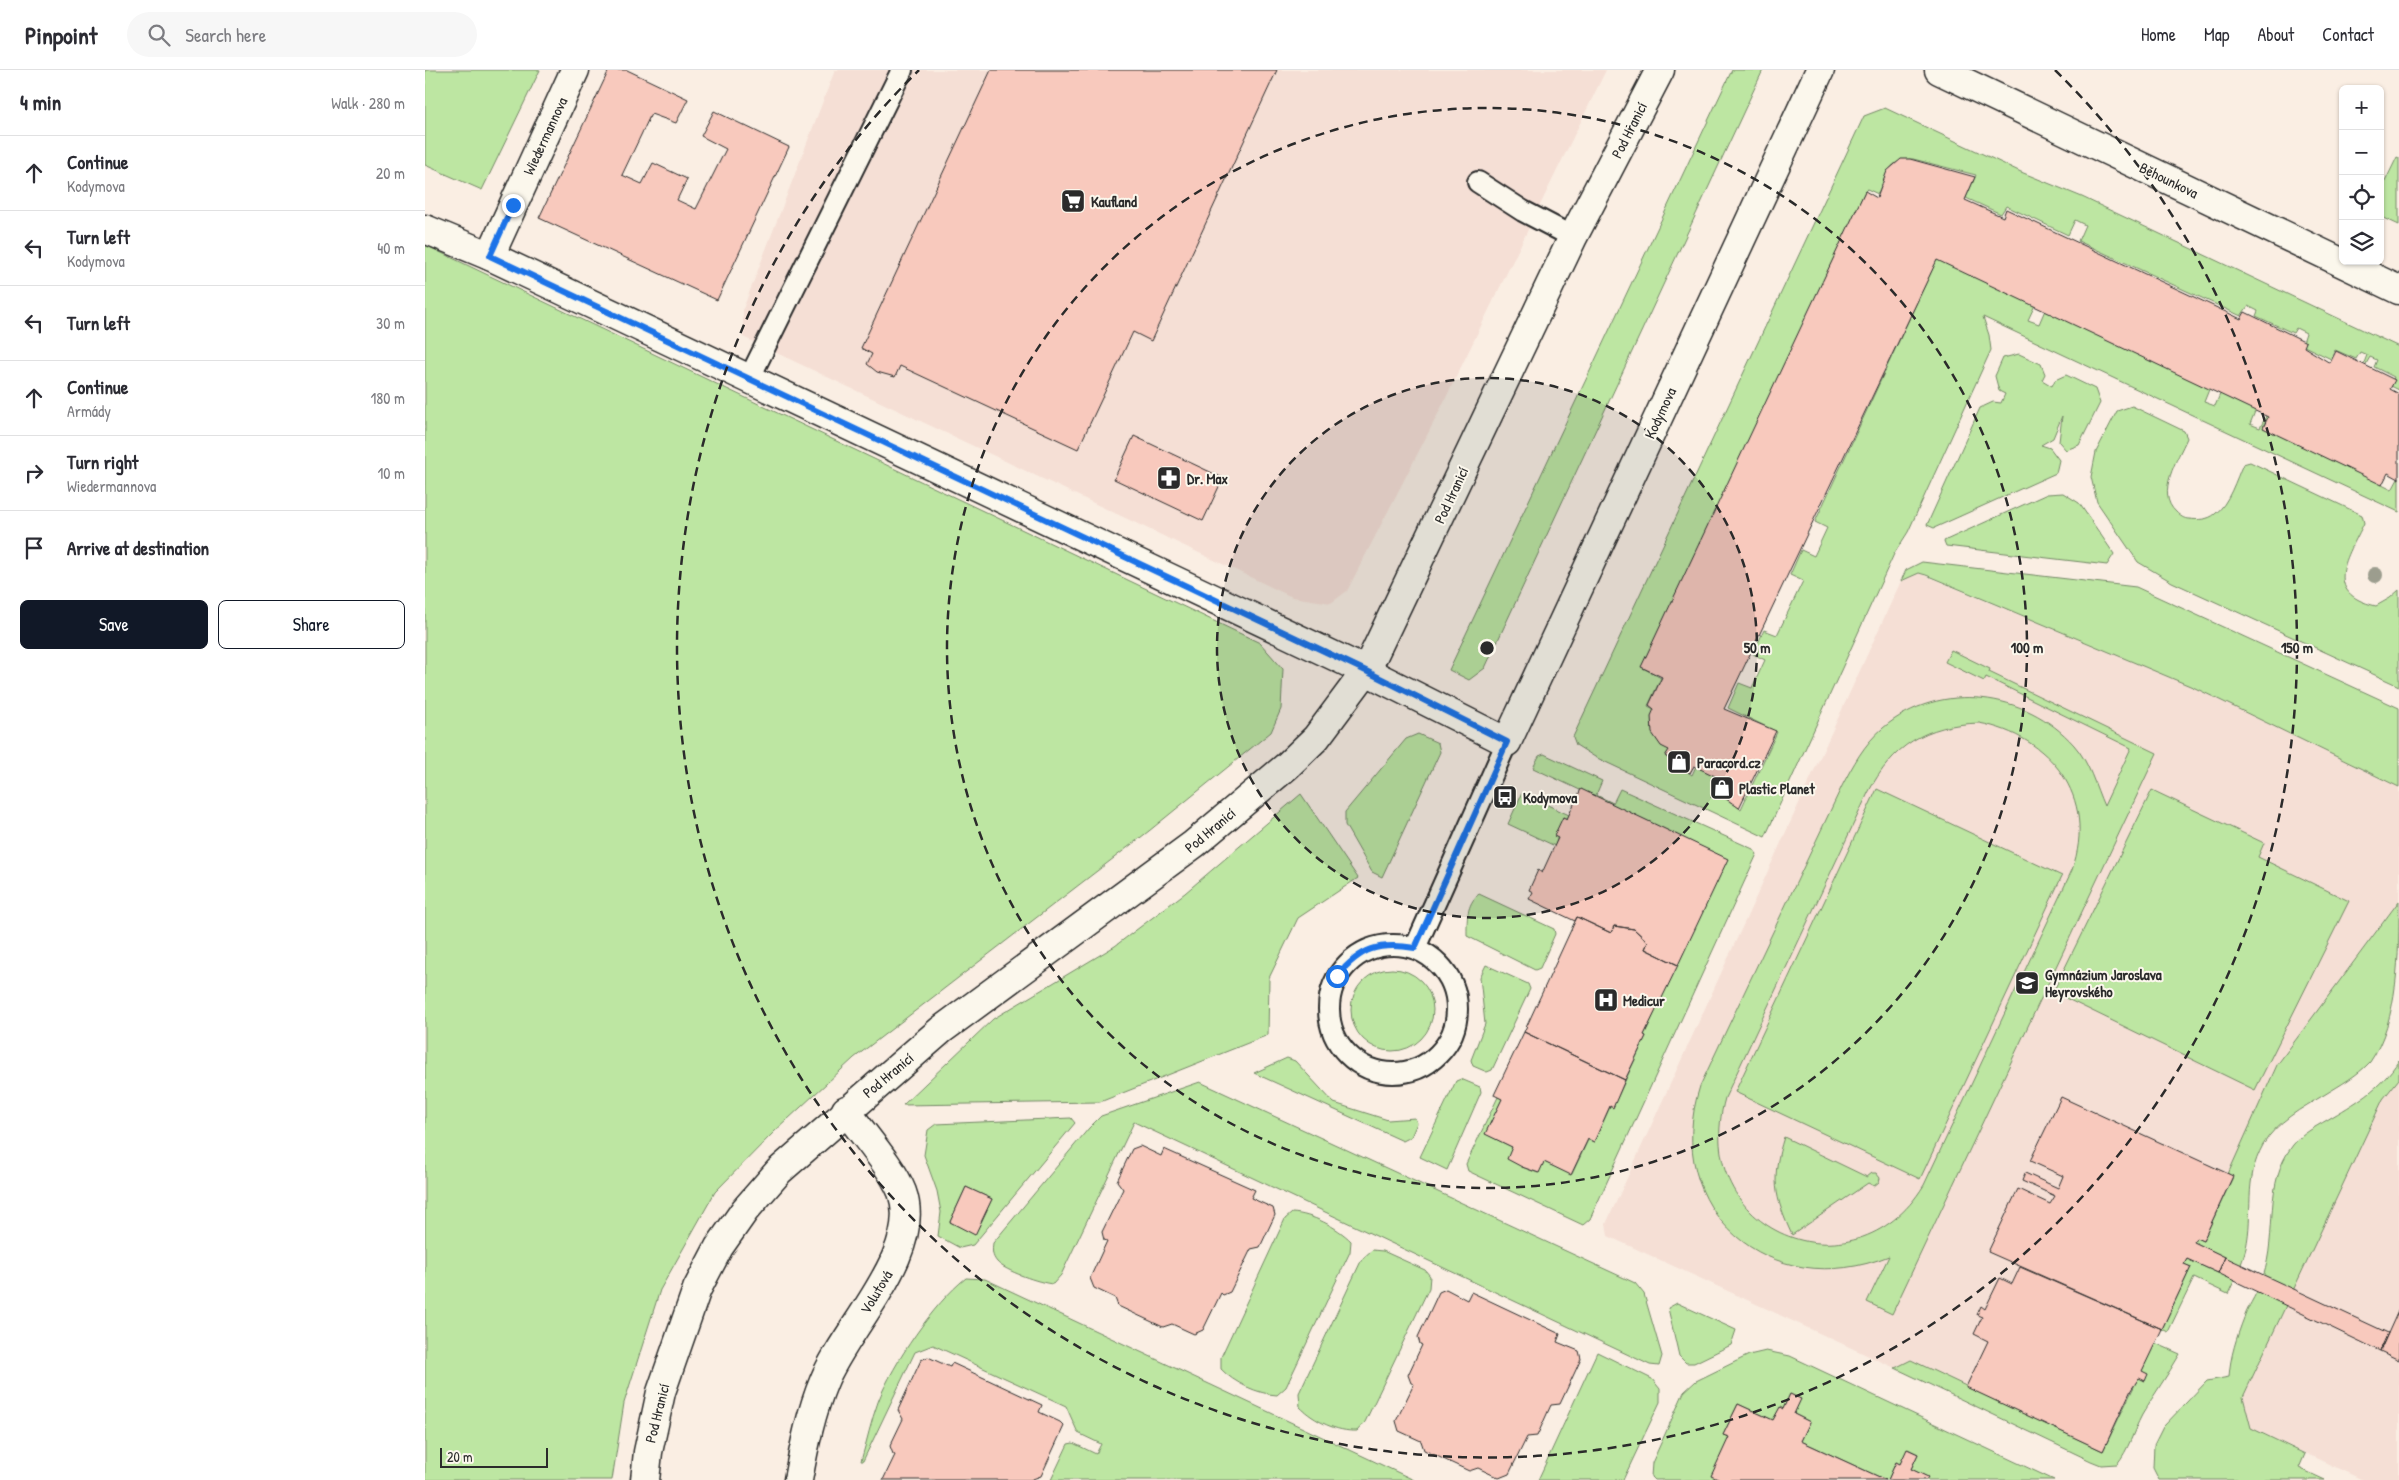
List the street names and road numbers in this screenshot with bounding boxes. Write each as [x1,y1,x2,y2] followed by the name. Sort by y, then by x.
[518,94,572,178] street label: Wiedermannova
[1606,98,1652,162] street label: Pod Hranicí
[2136,157,2202,203] street label: Běhounkova
[1639,384,1681,442] street label: Kodymova
[1429,463,1473,527] street label: Pod Hranicí
[1180,802,1240,858] street label: Pod Hranicí
[858,1047,918,1103] street label: Pod Hranicí
[855,1266,897,1318] street label: Volutová
[639,1381,675,1445] street label: Pod Hranicí

